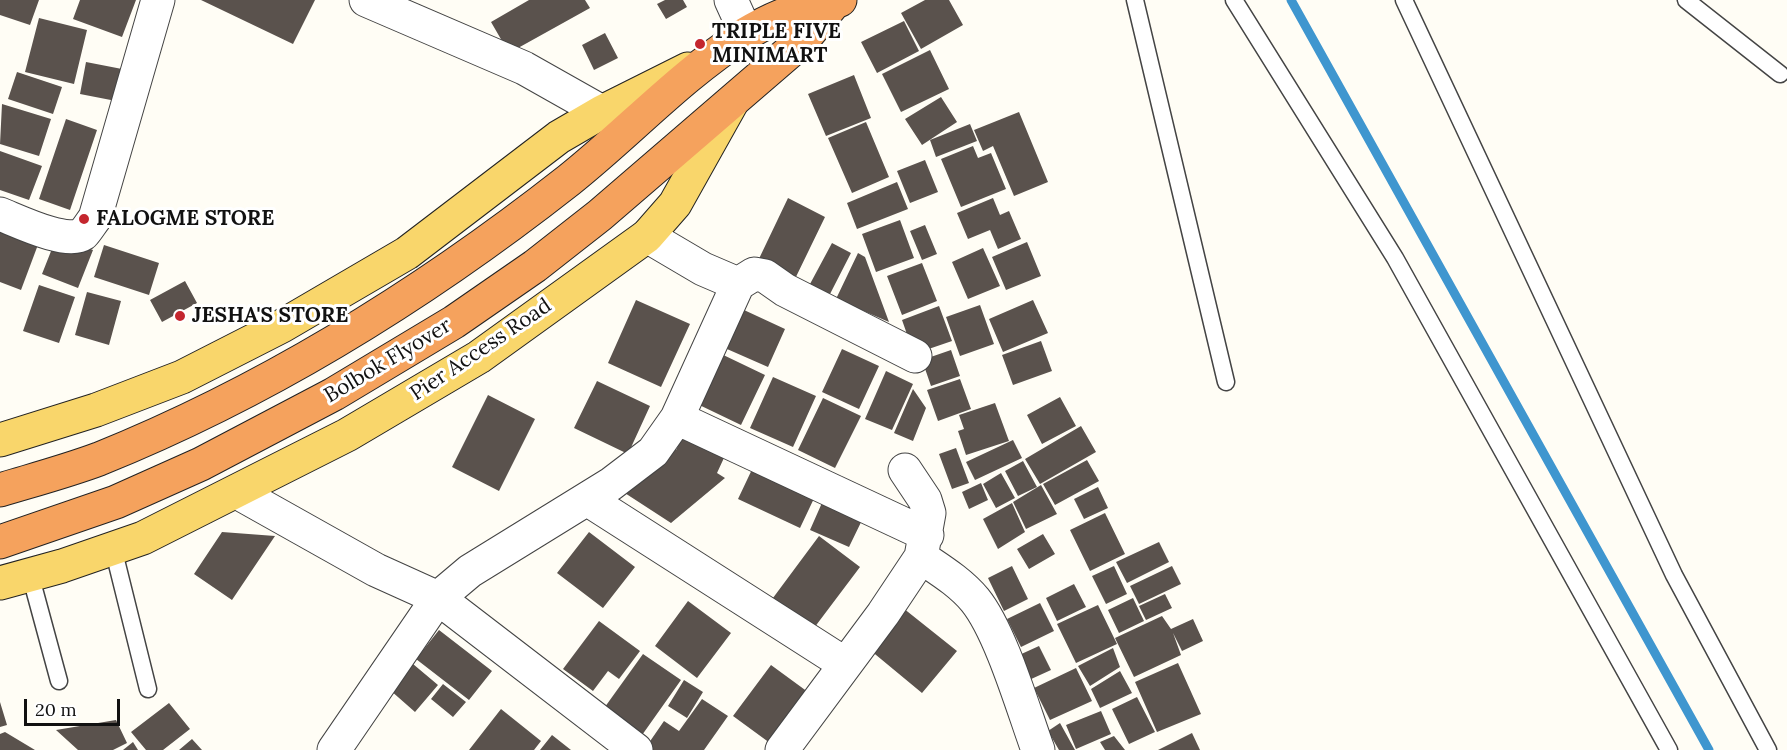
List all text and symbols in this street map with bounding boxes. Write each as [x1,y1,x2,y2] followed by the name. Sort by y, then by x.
[712,19,841,69] place label: TRIPLE FIVE MINIMART
[693,37,707,51] marker: TRIPLE FIVE MINIMART
[96,206,274,232] place label: FALOGME STORE
[77,212,91,226] marker: FALOGME STORE
[406,293,556,407] street label: Pier Access Road
[192,303,348,329] place label: JESHA'S STORE
[173,309,187,323] marker: JESHA'S STORE
[320,313,456,409] street label: Bolbok Flyover
[27,687,123,725] scale bar
[35,698,77,721] text: 20 m

